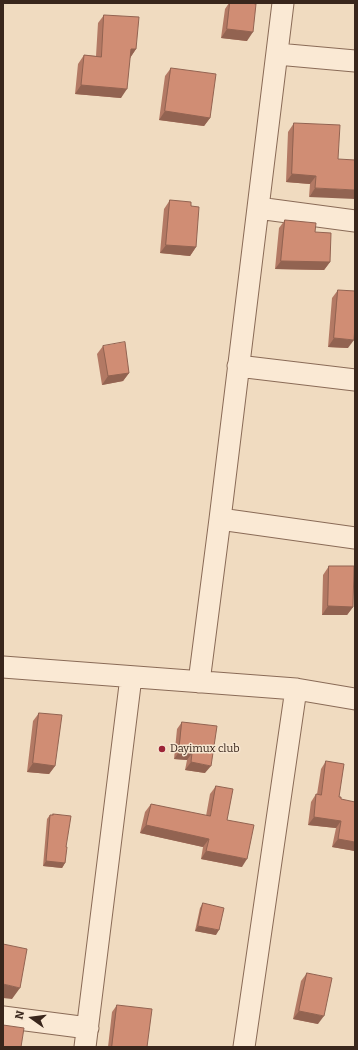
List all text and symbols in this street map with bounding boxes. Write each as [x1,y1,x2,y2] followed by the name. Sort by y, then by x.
[170,742,240,756] place label: Dayimux club
[157,744,167,754] marker: Dayimux club
[12,998,52,1038] north arrow
[13,1009,27,1021] text: N

